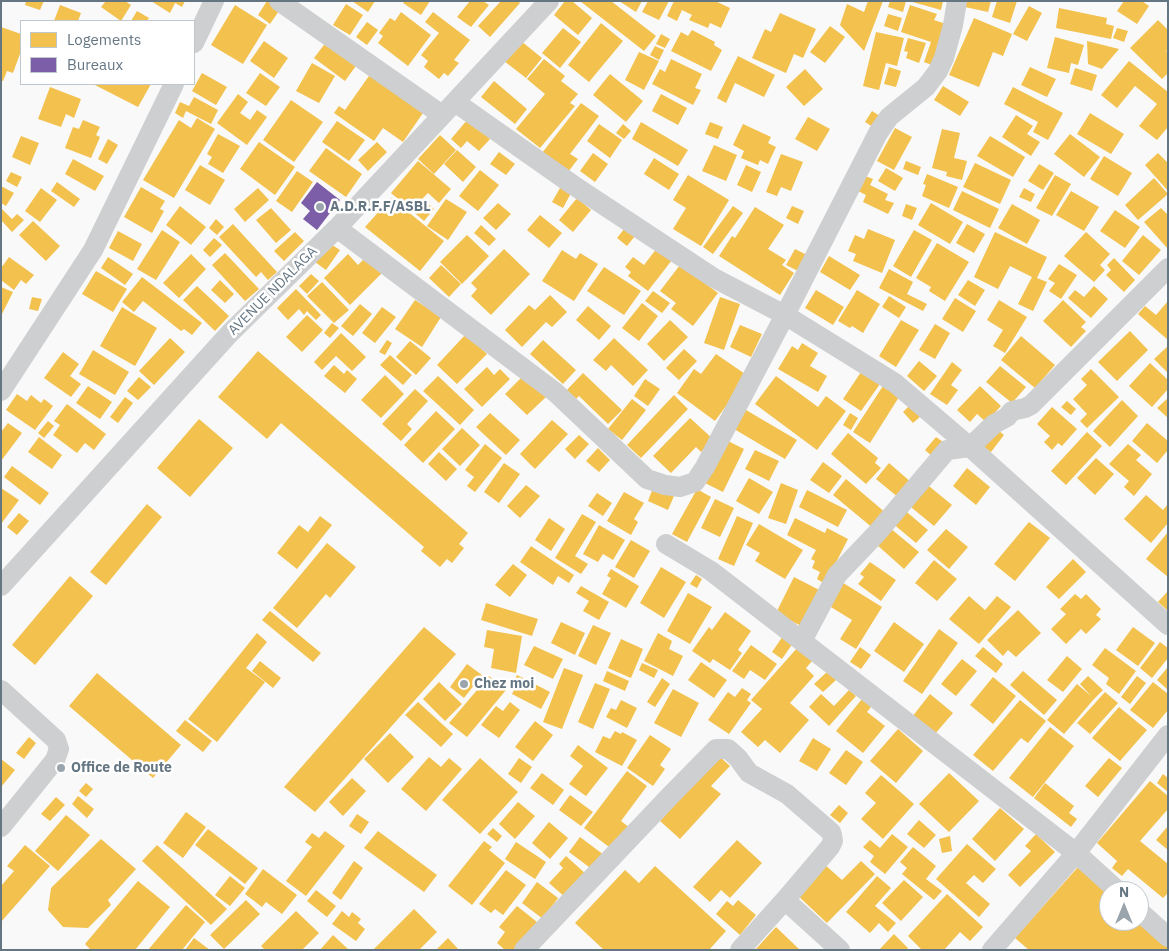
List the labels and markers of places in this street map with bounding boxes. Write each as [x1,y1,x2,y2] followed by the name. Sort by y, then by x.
[330,199,431,215] place label: A.D.R.F.F/ASBL
[314,201,326,213] marker: A.D.R.F.F/ASBL
[474,676,534,692] place label: Chez moi
[458,678,470,690] marker: Chez moi
[71,760,172,776] place label: Office de Route
[55,762,67,774] marker: Office de Route

